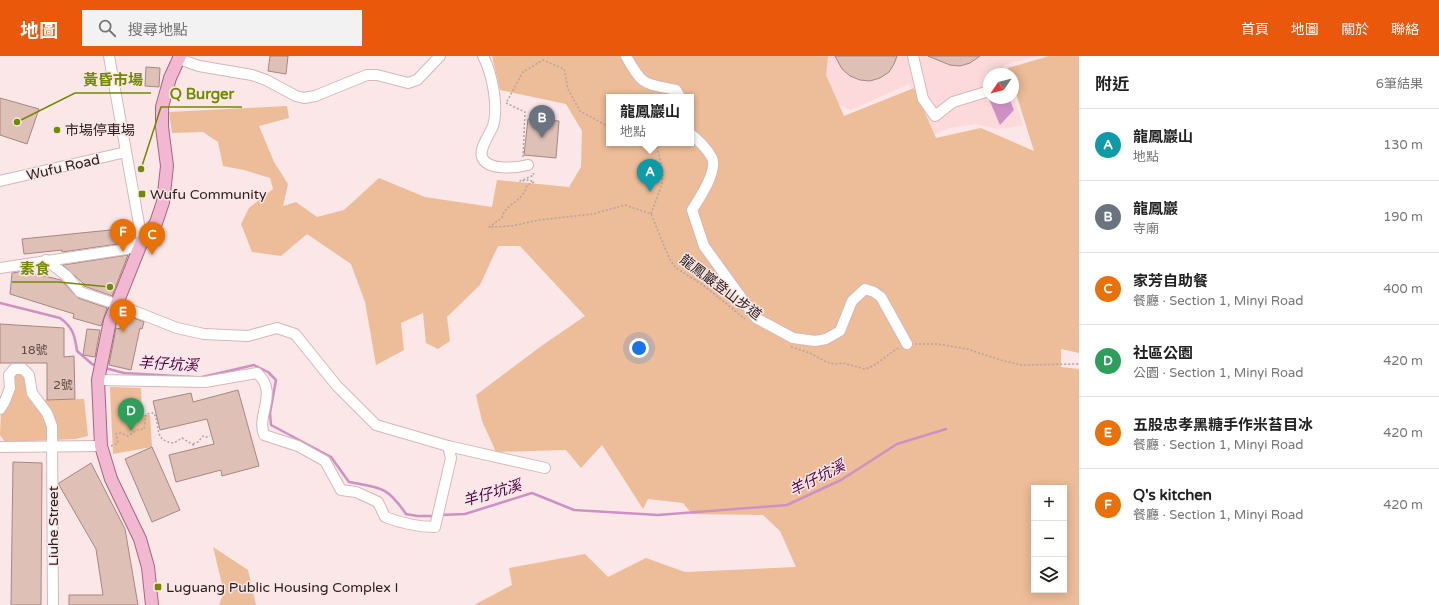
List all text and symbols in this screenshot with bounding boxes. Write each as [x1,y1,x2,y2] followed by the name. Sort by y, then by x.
[82,10,362,46] search box
[96,17,118,39] icon: search
[20,20,58,42] text: 地圖
[128,21,188,39] text: 搜尋地點
[1241,21,1269,38] text: 首頁
[1291,21,1319,38] text: 地圖
[1341,21,1369,38] text: 關於
[1391,21,1419,38] text: 聯絡
[75,66,151,93] callout: 黃昏市場
[983,68,1019,104] north arrow
[83,71,143,89] text: 黃昏市場
[1095,74,1129,95] text: 附近
[1376,76,1423,92] text: 6筆結果
[161,80,242,107] callout: Q Burger
[170,85,235,104] text: Q Burger
[606,94,694,146] popup
[620,103,680,121] text: 龍鳳巖山
[529,105,555,138] pin: B
[65,122,135,139] place label: 市場停車場
[620,124,646,140] text: 地點
[52,125,62,135] marker: 市場停車場
[1133,128,1193,146] text: 龍鳳巖山
[1103,137,1113,153] text: A
[1383,137,1423,153] text: 130 m
[1133,149,1159,165] text: 地點
[25,151,101,184] street label: Wufu Road
[637,159,663,192] pin: A
[150,186,267,203] place label: Wufu Community
[137,189,147,199] marker: Wufu Community
[1133,200,1178,218] text: 龍鳳巖
[1103,209,1113,225] text: B
[1383,209,1423,225] text: 190 m
[110,219,136,252] pin: F
[1133,221,1159,237] text: 寺廟
[139,222,165,255] pin: C
[676,251,765,324] street label: 龍鳳巖登山步道
[12,255,58,282] callout: 素食
[20,260,50,278] text: 素食
[1133,272,1208,290] text: 家芳自助餐
[1103,281,1113,297] text: C
[1383,281,1423,297] text: 400 m
[1133,293,1304,309] text: 餐廳 · Section 1, Minyi Road
[110,299,136,332] pin: E
[629,338,649,358] your location
[20,343,48,357] house number: 18號
[1133,344,1193,362] text: 社區公園
[138,353,200,375] water label: 羊仔坑溪
[1103,353,1113,369] text: D
[1383,353,1423,369] text: 420 m
[1133,365,1304,381] text: 公園 · Section 1, Minyi Road
[53,378,73,392] house number: 2號
[118,398,144,431] pin: D
[1133,416,1313,434] text: 五股忠孝黑糖手作米苔目冰
[1104,425,1112,441] text: E
[1383,425,1423,441] text: 420 m
[1133,437,1304,453] text: 餐廳 · Section 1, Minyi Road
[786,455,850,500] water label: 羊仔坑溪
[461,476,525,510] water label: 羊仔坑溪
[45,485,62,566] street label: Liuhe Street
[1031,485,1067,593] map controls
[1031,485,1067,521] button: +
[1133,486,1212,504] text: Q's kitchen
[1104,497,1112,513] text: F
[1383,497,1423,513] text: 420 m
[1133,507,1304,523] text: 餐廳 · Section 1, Minyi Road
[1031,521,1067,557] button: −
[1031,557,1067,593] button: layers
[166,579,398,596] place label: Luguang Public Housing Complex I
[153,582,163,592] marker: Luguang Public Housing Complex I

